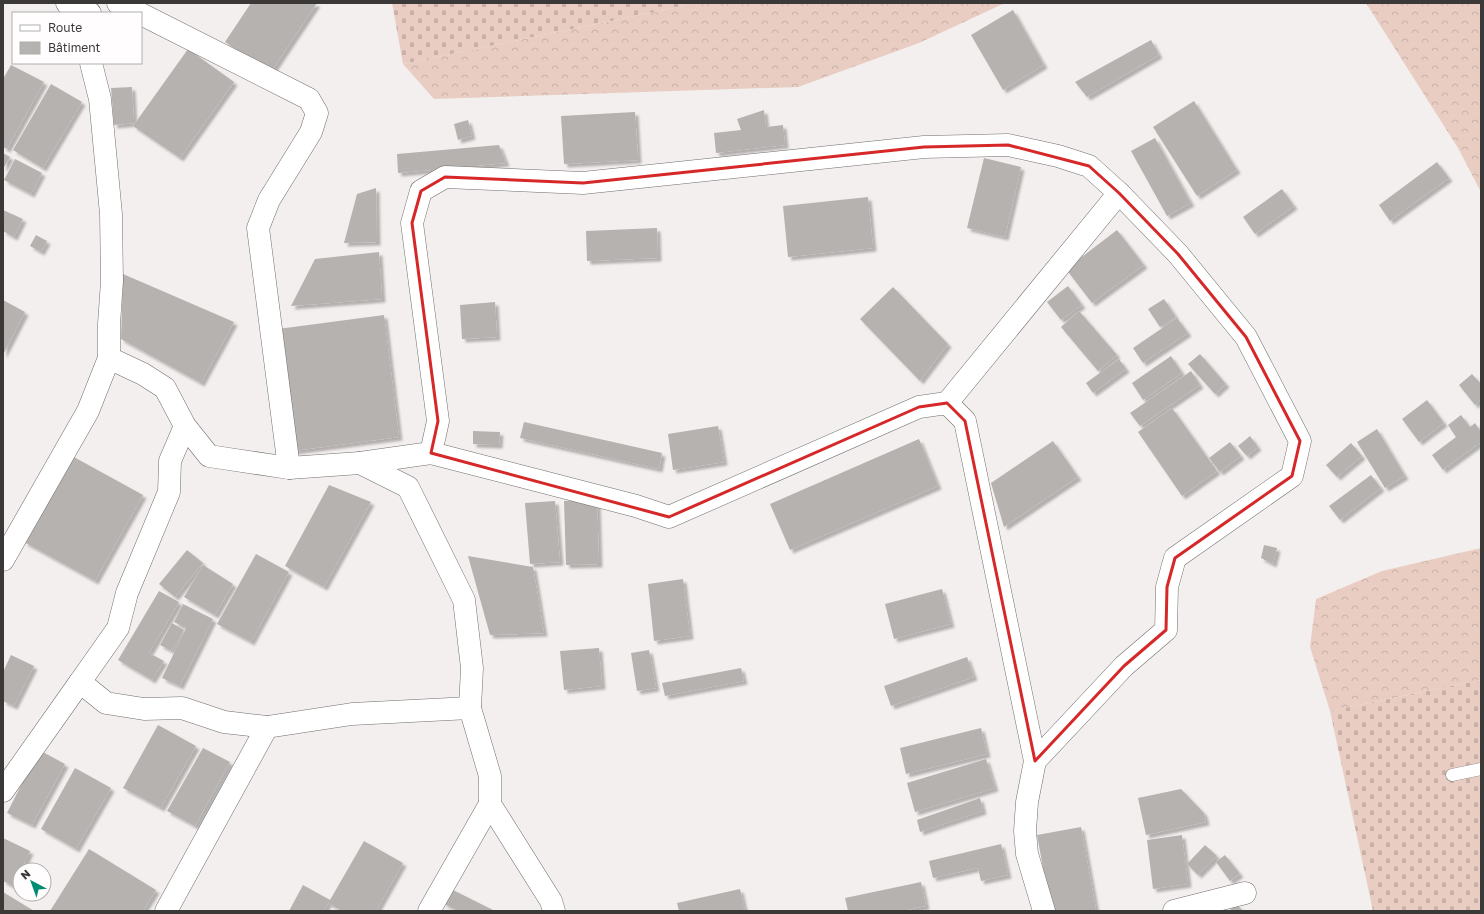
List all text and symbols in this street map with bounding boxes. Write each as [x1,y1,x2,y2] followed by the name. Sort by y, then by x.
[12,12,142,64] legend
[48,20,82,35] text: Route
[48,40,101,55] text: Bâtiment
[12,862,52,902] north arrow
[18,866,33,882] text: N

